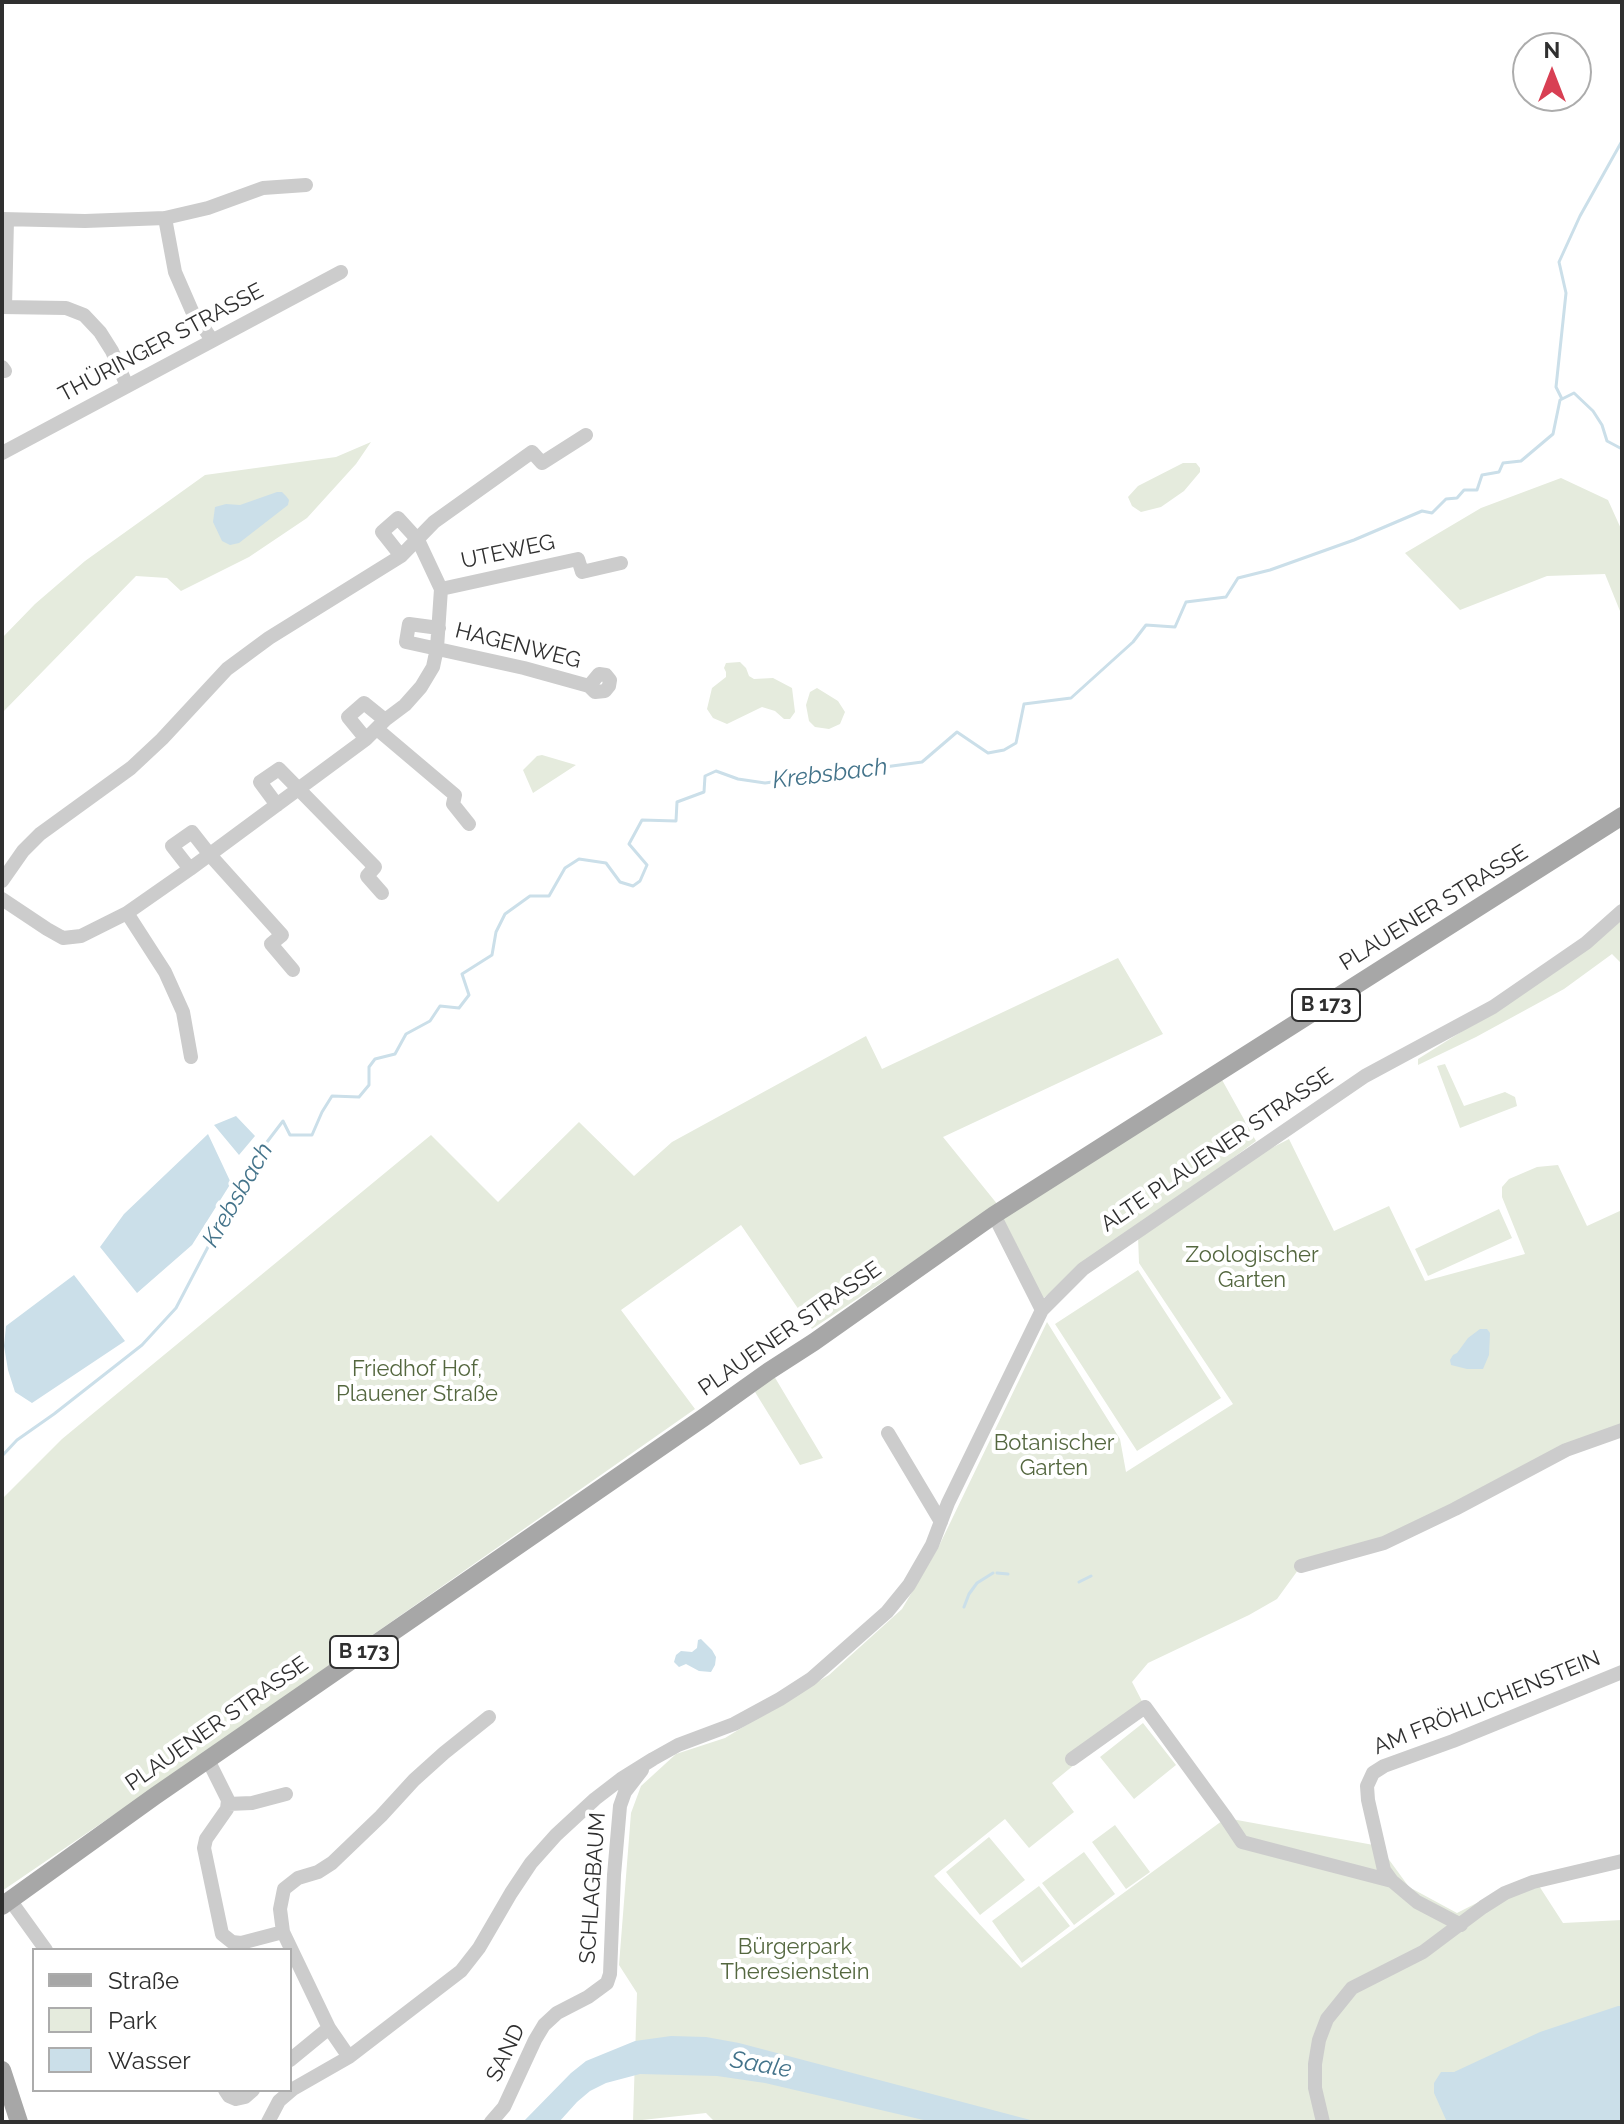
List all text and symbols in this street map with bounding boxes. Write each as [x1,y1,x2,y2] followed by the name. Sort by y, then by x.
[1512,32,1592,112] north arrow
[1544,37,1560,63] text: N
[54,278,268,408] street label: THÜRINGER STRASSE
[459,529,557,575] street label: UTEWEG
[452,618,584,674] street label: HAGENWEG
[771,753,889,795] water label: Krebsbach
[1335,839,1533,977] street label: PLAUENER STRASSE
[1292,989,1360,1021] road number: B 173
[1096,1062,1338,1238] street label: ALTE PLAUENER STRASSE
[197,1138,279,1252] water label: Krebsbach
[1185,1242,1319,1294] park label: Zoologischer Garten
[694,1256,886,1402] street label: PLAUENER STRASSE
[336,1356,498,1408] park label: Friedhof Hof, Plauener Straße
[994,1430,1114,1482] park label: Botanischer Garten
[330,1636,398,1668] road number: B 173
[1370,1645,1604,1761] street label: AM FRÖHLICHENSTEIN
[121,1651,313,1797] street label: PLAUENER STRASSE
[575,1811,611,1965] street label: SCHLAGBAUM
[721,1934,869,1986] park label: Bürgerpark Theresienstein
[32,1948,292,2092] legend
[108,1966,179,1995] text: Straße
[108,2006,157,2035] text: Park
[481,2020,531,2086] street label: SAND
[728,2045,794,2085] water label: Saale
[108,2046,191,2075] text: Wasser

